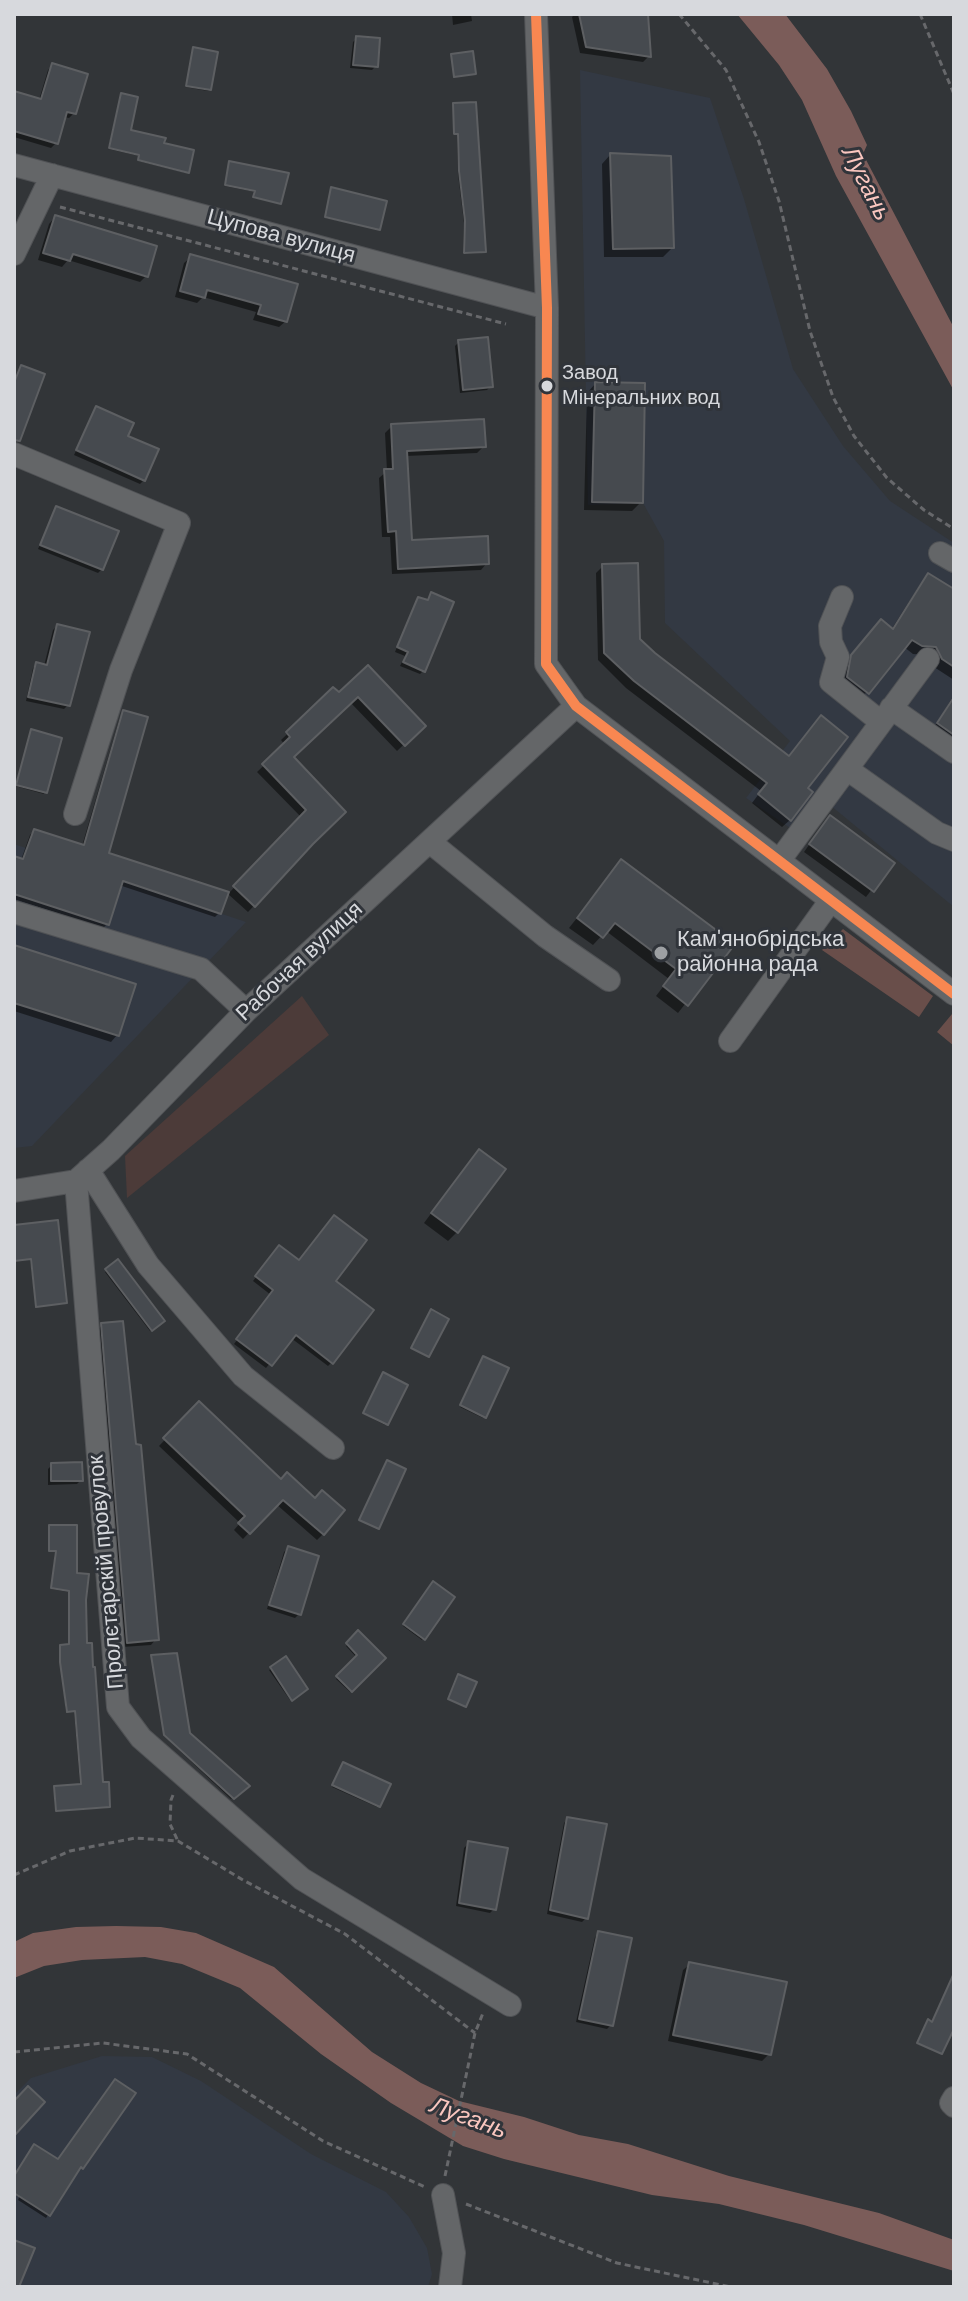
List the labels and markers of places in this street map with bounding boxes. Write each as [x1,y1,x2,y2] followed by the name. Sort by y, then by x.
[562,362,720,409] place label: Завод Мінеральних вод
[539,378,555,394] marker: Завод Мінеральних вод
[677,927,844,978] place label: Кам'янобрідська районна рада
[652,944,670,962] marker: Кам'янобрідська районна рада

